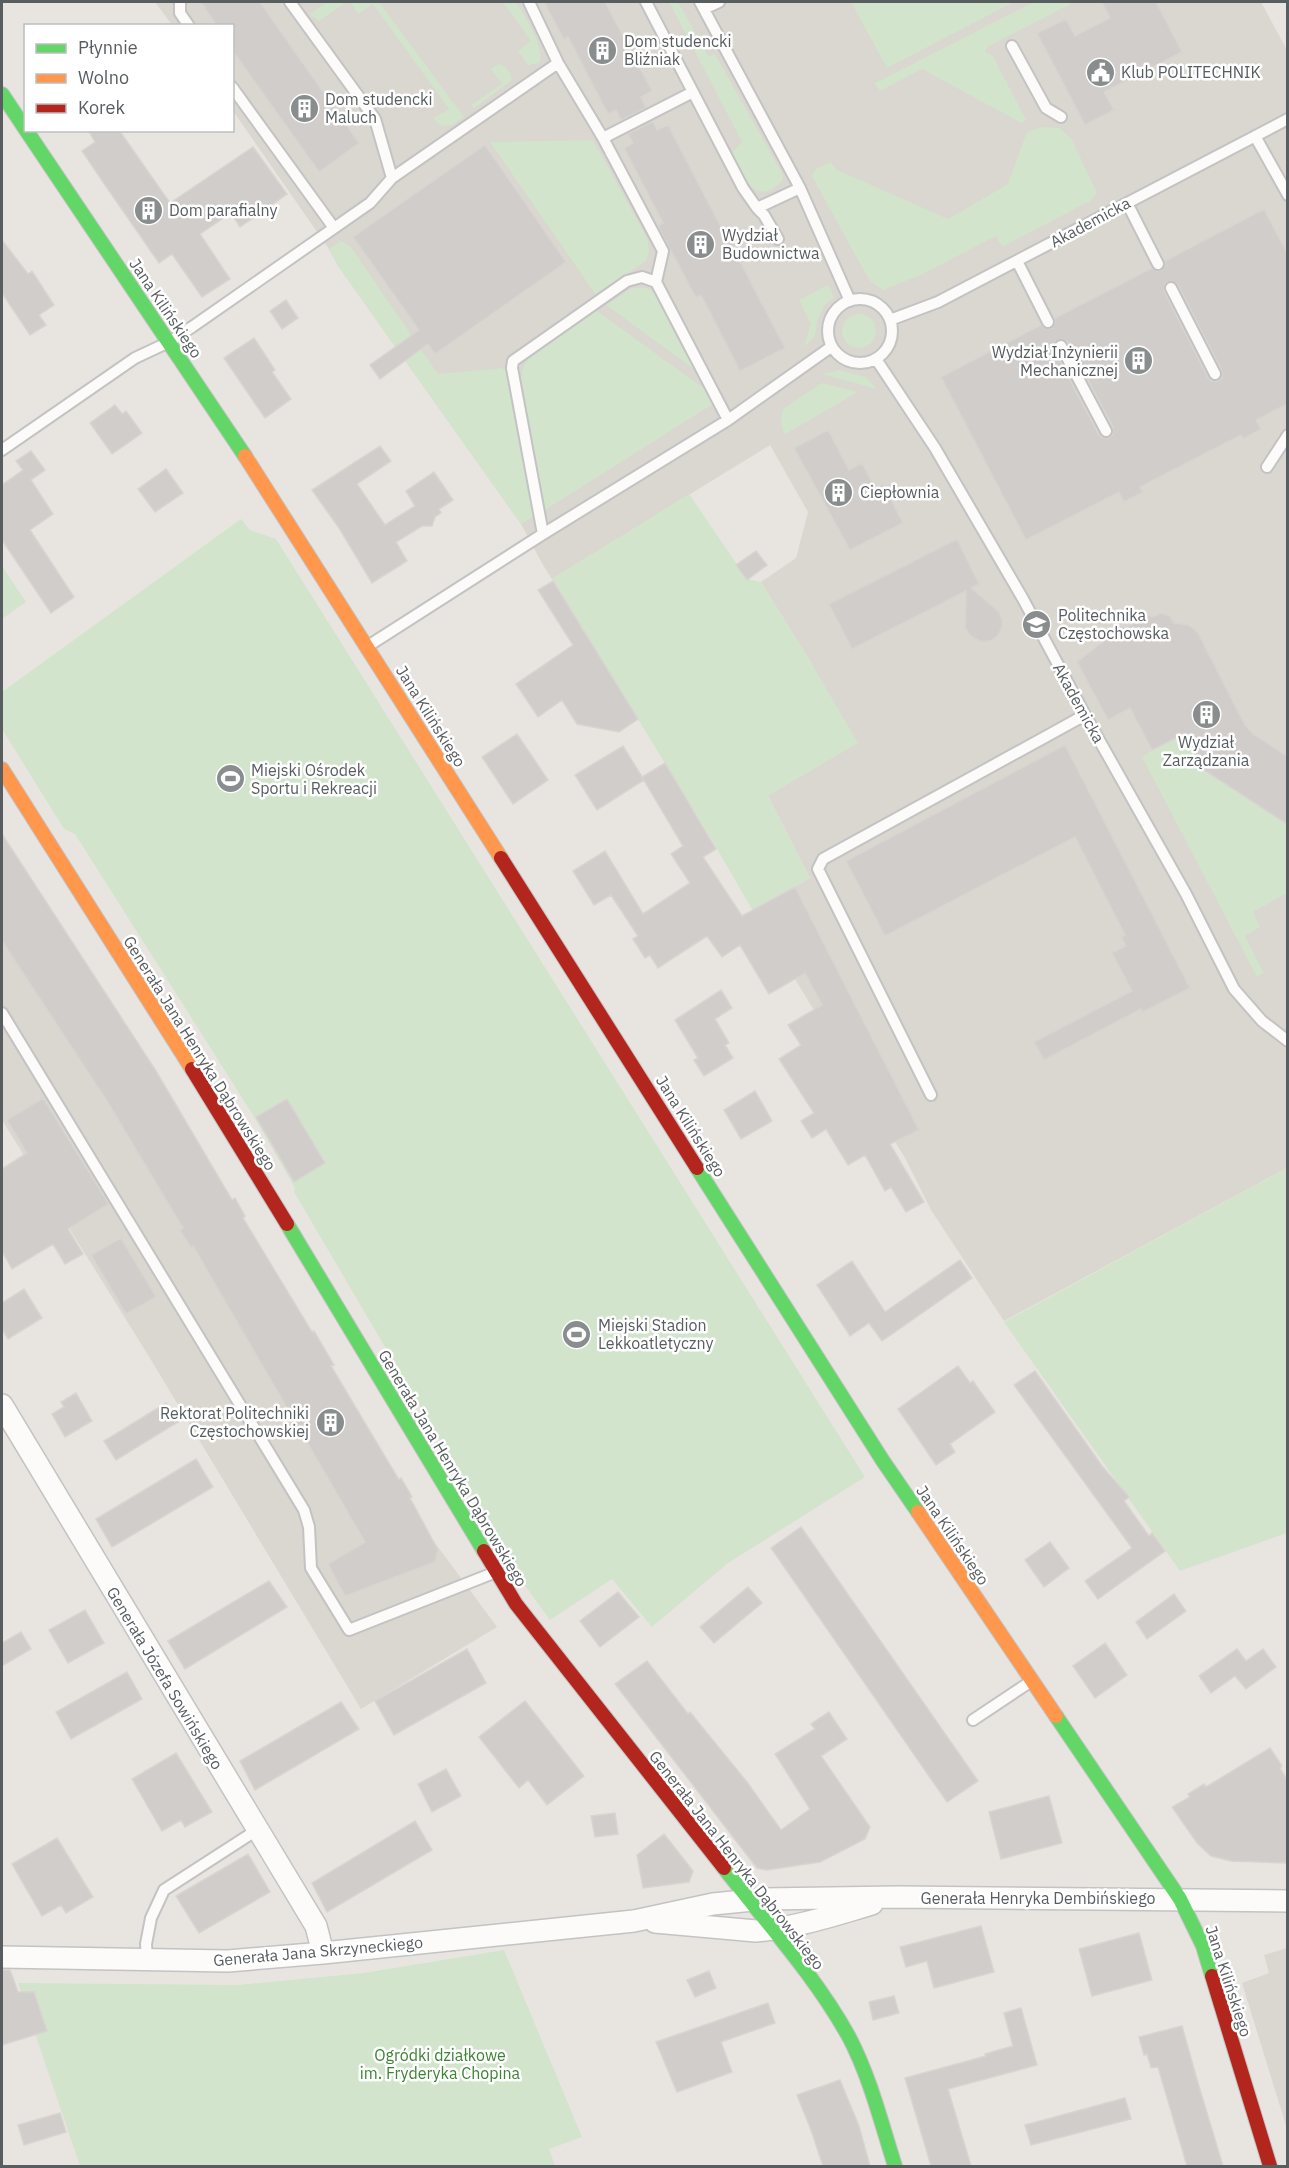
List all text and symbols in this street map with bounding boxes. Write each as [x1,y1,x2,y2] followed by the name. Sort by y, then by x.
[24,24,234,132] legend
[624,31,731,69] place label: Dom studencki Bliźniak
[587,34,619,66] building icon: Dom studencki Bliźniak
[78,36,138,59] text: Płynnie
[1084,56,1116,88] public building icon: Klub POLITECHNIK
[1121,62,1261,82] place label: Klub POLITECHNIK
[78,66,129,89] text: Wolno
[325,89,432,127] place label: Dom studencki Maluch
[288,92,320,124] building icon: Dom studencki Maluch
[78,96,125,119] text: Korek
[1046,192,1134,252] street label: Akademicka
[132,194,164,226] building icon: Dom parafialny
[169,200,278,220] place label: Dom parafialny
[722,225,820,263] place label: Wydział Budownictwa
[685,228,717,260] building icon: Wydział Budownictwa
[125,254,207,362] street label: Jana Kilińskiego
[992,342,1118,380] place label: Wydział Inżynierii Mechanicznej
[1123,345,1155,377] building icon: Wydział Inżynierii Mechanicznej
[823,476,855,508] building icon: Ciepłownia
[860,482,940,502] place label: Ciepłownia
[1058,605,1170,643] place label: Politechnika Częstochowska
[1021,608,1053,640] school or university icon: Politechnika Częstochowska
[1049,660,1109,747] street label: Akademicka
[392,662,470,771] street label: Jana Kilińskiego
[1190,698,1222,730] building icon: Wydział Zarządzania
[1163,732,1250,770] place label: Wydział Zarządzania
[251,760,377,798] place label: Miejski Ośrodek Sportu i Rekreacji
[214,763,246,795] sports icon: Miejski Ośrodek Sportu i Rekreacji
[119,932,281,1174] street label: Generała Jana Henryka Dąbrowskiego
[652,1072,730,1181] street label: Jana Kilińskiego
[598,1315,713,1353] place label: Miejski Stadion Lekkoatletyczny
[561,1318,593,1350] sports icon: Miejski Stadion Lekkoatletyczny
[374,1346,532,1590] street label: Generała Jana Henryka Dąbrowskiego
[160,1403,309,1441] place label: Rektorat Politechniki Częstochowskiej
[314,1406,346,1438] building icon: Rektorat Politechniki Częstochowskiej
[912,1481,994,1589] street label: Jana Kilińskiego
[103,1583,228,1773] street label: Generała Józefa Sowińskiego
[645,1746,829,1974] street label: Generała Jana Henryka Dąbrowskiego
[921,1888,1156,1908] street label: Generała Henryka Dembińskiego
[1202,1923,1256,2039] street label: Jana Kilińskiego
[212,1932,424,1970] street label: Generała Jana Skrzyneckiego
[360,2045,521,2083] park label: Ogródki działkowe im. Fryderyka Chopina

